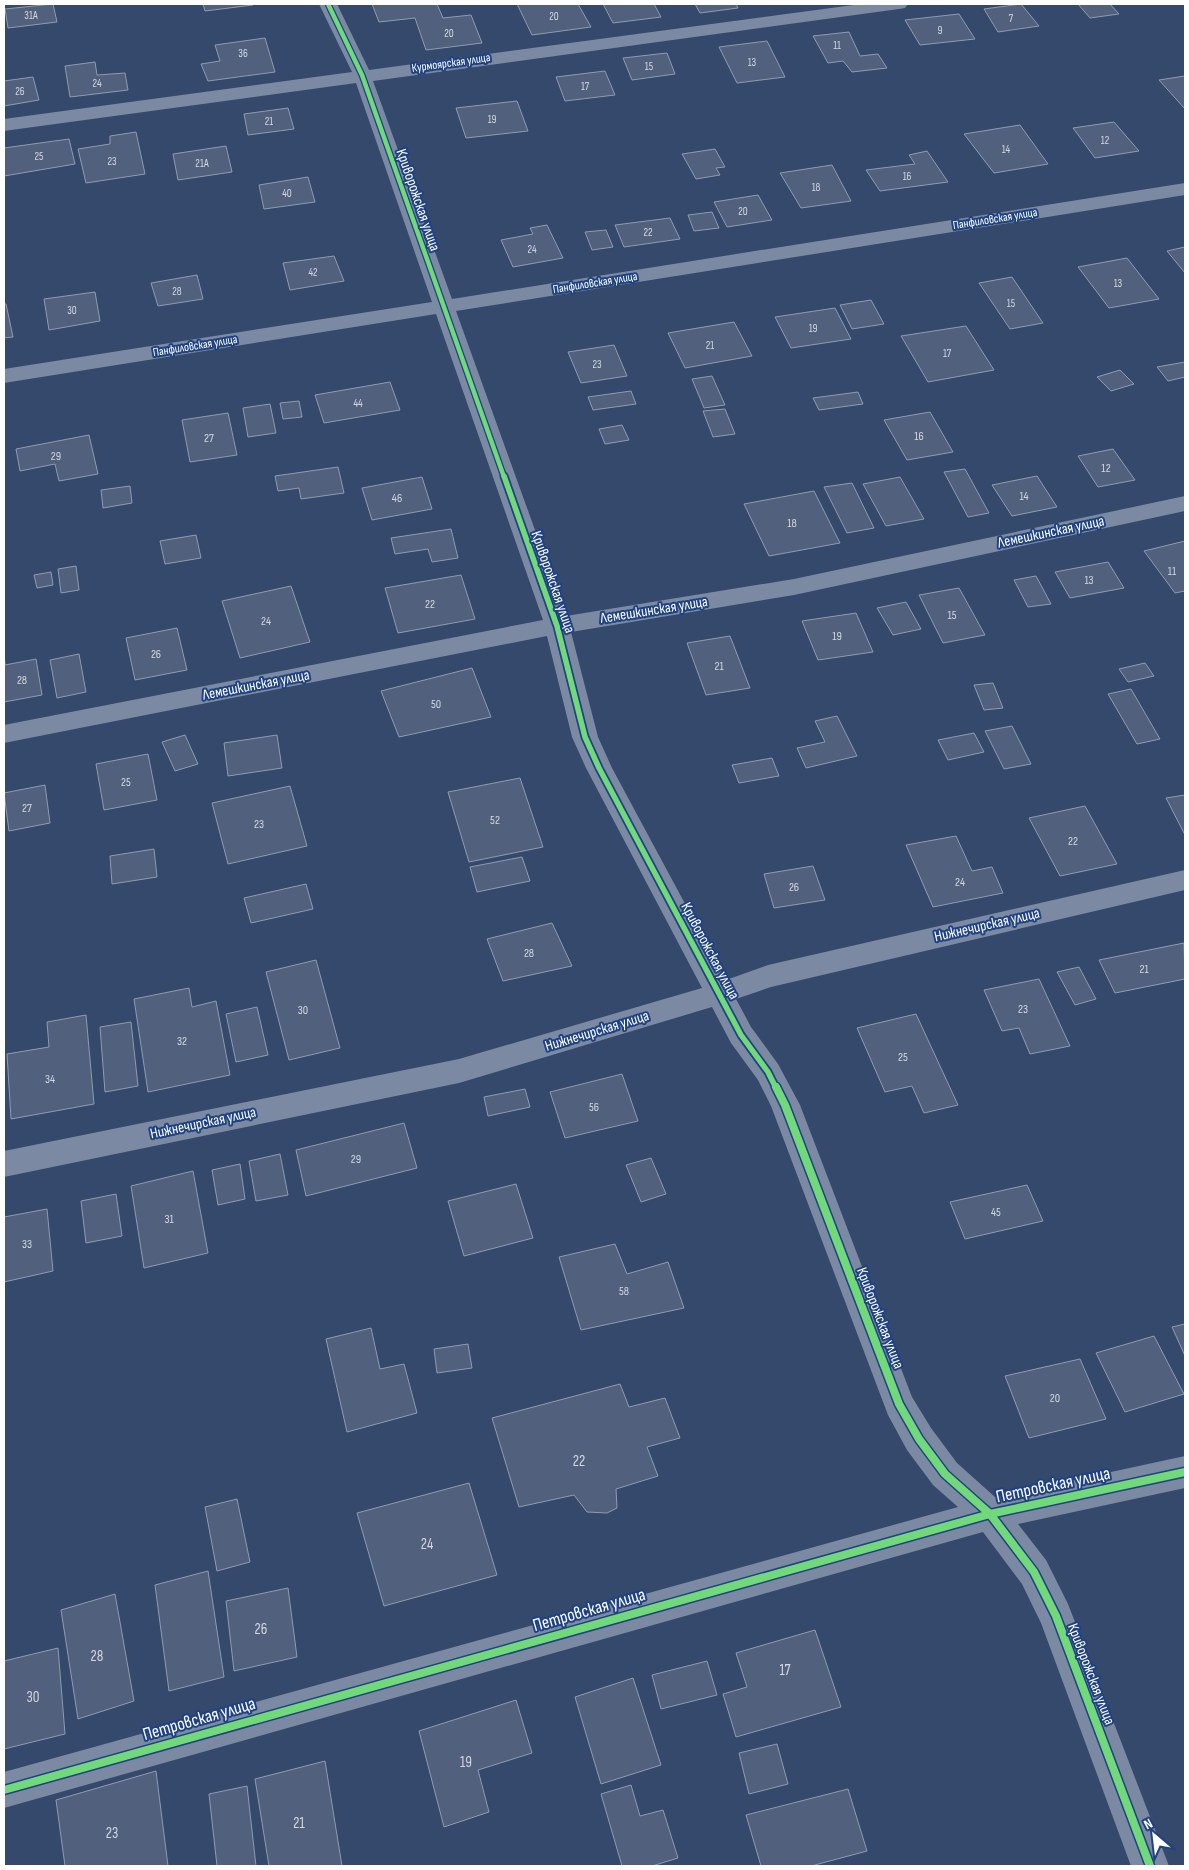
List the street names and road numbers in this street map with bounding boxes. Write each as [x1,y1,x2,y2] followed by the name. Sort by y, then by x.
[411,50,492,76] street label: Курмоярская улица
[392,146,444,254] street label: Криворожская улица
[952,205,1039,233] street label: Панфиловская улица
[552,269,639,297] street label: Панфиловская улица
[152,332,239,360] street label: Панфиловская улица
[995,511,1106,553] street label: Лемешкинская улица
[527,528,579,636] street label: Криворожская улица
[598,592,709,628] street label: Лемешкинская улица
[200,665,311,705] street label: Лемешкинская улица
[676,899,744,1003] street label: Криворожская улица
[932,904,1042,946] street label: Нижнечирская улица
[543,1006,651,1056] street label: Нижнечирская улица
[148,1102,258,1143] street label: Нижнечирская улица
[852,1265,908,1372] street label: Криворожская улица
[994,1463,1112,1507] street label: Петровская улица
[530,1584,648,1636] street label: Петровская улица
[1063,1621,1119,1728] street label: Криворожская улица
[140,1693,258,1745] street label: Петровская улица

